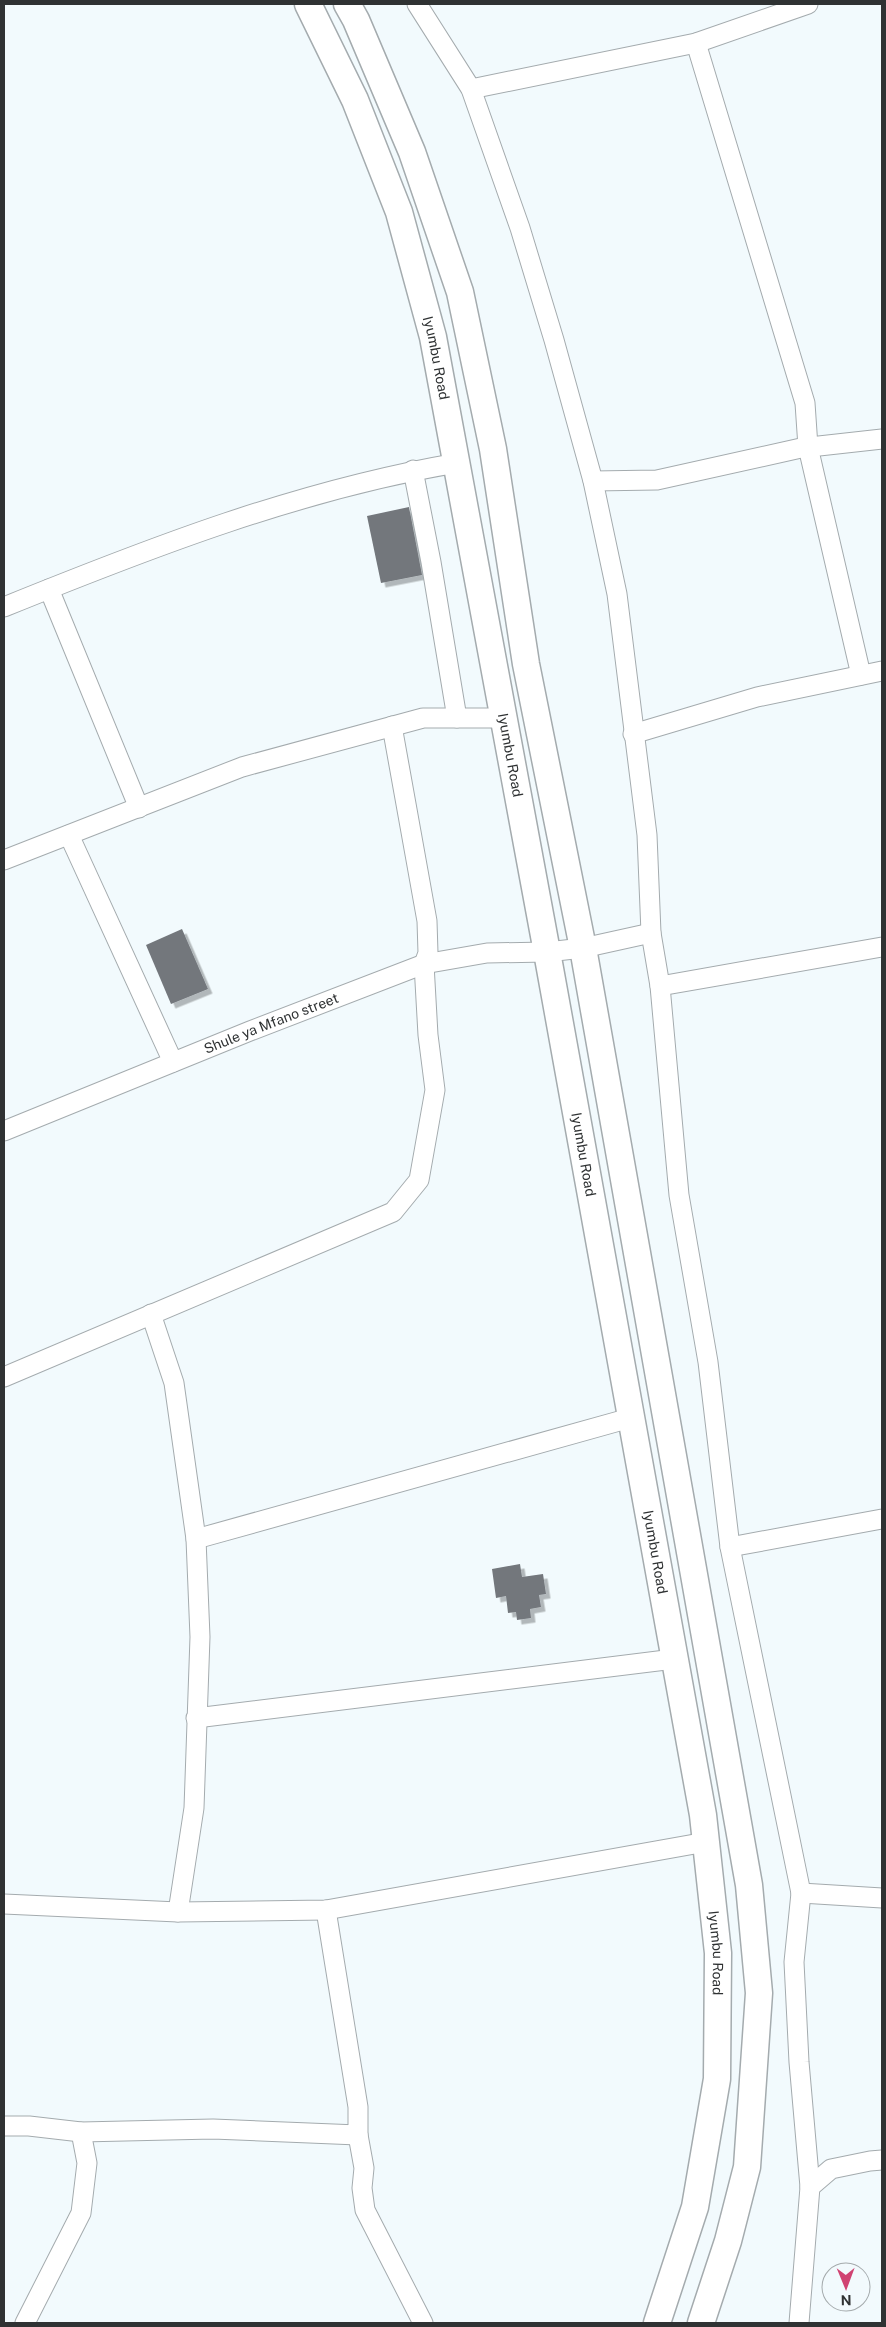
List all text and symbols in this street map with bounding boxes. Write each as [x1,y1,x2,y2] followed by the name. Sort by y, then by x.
[420,314,452,401] street label: Iyumbu Road
[495,712,526,798] street label: Iyumbu Road
[202,990,341,1057] street label: Shule ya Mfano street
[568,1111,599,1198] street label: Iyumbu Road
[640,1509,671,1595] street label: Iyumbu Road
[705,1910,726,1995] street label: Iyumbu Road
[821,2262,871,2312] north arrow
[841,2292,852,2308] text: N

